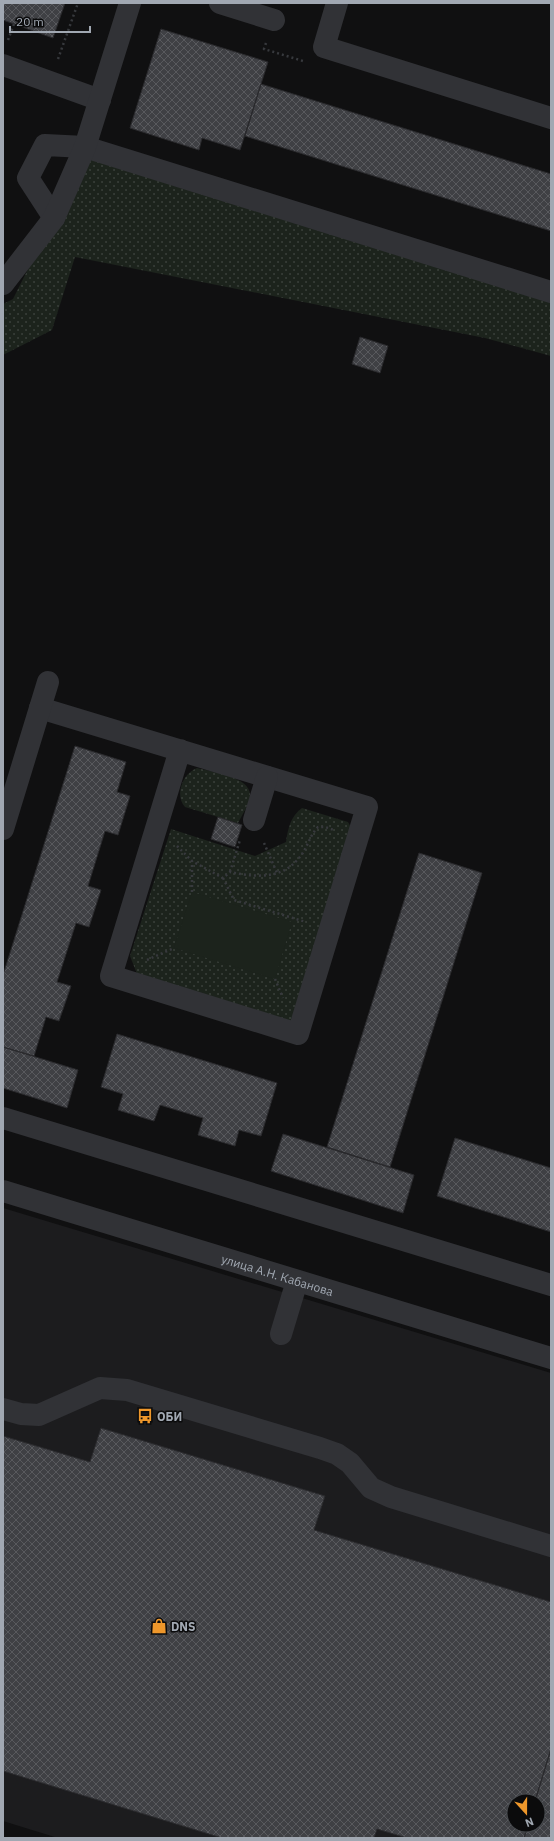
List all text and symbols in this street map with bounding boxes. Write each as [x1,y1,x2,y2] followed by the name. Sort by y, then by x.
[10,8,90,34] scale bar
[16,14,44,29] text: 20 m
[220,1251,336,1299] street label: улица А.Н. Кабанова
[136,1407,154,1425] bus stop icon: ОБИ
[157,1409,182,1424] place label: ОБИ
[150,1617,168,1635] shop icon: DNS
[171,1619,196,1634] place label: DNS
[506,1793,546,1833] north arrow
[523,1814,536,1830] text: N

